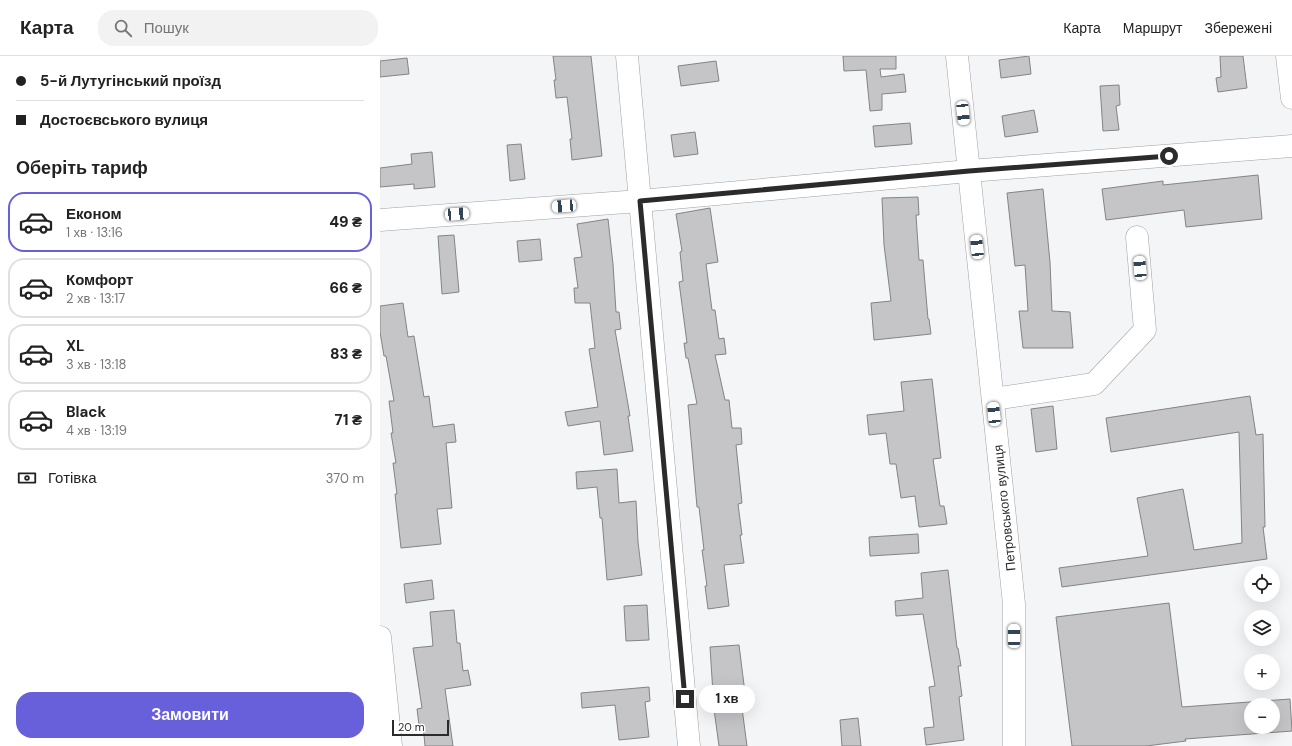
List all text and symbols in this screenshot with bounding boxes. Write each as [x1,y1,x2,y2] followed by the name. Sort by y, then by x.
[98,10,378,46] search box
[20,15,74,40] text: Карта
[112,17,134,39] icon: search
[144,18,189,38] text: Пошук
[1063,19,1101,37] text: Карта
[1123,19,1182,37] text: Маршрут
[1204,19,1272,37] text: Збережені
[40,71,221,91] text: 5-й Лутугінський проїзд
[956,100,970,126] car
[40,110,208,130] text: Достоєвського вулиця
[1160,147,1178,165] route start
[16,156,148,180] text: Оберіть тариф
[552,199,576,213] car
[18,204,54,240] icon: car
[66,204,122,224] text: Економ
[445,207,469,221] car
[329,212,362,232] text: 49 ₴
[66,224,123,241] text: 1 хв · 13:16
[970,234,984,260] car
[1133,256,1147,280] car
[18,270,54,306] icon: car
[66,270,133,290] text: Комфорт
[329,278,362,298] text: 66 ₴
[66,290,125,307] text: 2 хв · 13:17
[18,336,54,372] icon: car
[66,336,84,356] text: XL
[330,344,362,364] text: 83 ₴
[66,356,126,373] text: 3 хв · 13:18
[987,401,1001,427] car
[18,402,54,438] icon: car
[66,402,106,422] text: Black
[335,410,362,430] text: 71 ₴
[66,422,127,439] text: 4 хв · 13:19
[989,444,1020,572] street label: Петровського вулиця
[16,467,38,489] icon: cash
[48,468,97,488] text: Готівка
[326,470,364,487] text: 370 m
[1244,566,1280,734] map controls
[1244,566,1280,602] button: locate
[1244,610,1280,646] button: layers
[1008,624,1020,648] car
[1244,654,1280,690] button: +
[699,685,755,713] callout: 1 хв
[676,690,694,708] route end
[715,690,739,707] text: 1 хв
[16,692,364,738] button: Замовити
[1244,698,1280,734] button: −
[392,718,449,737] scale bar
[398,720,424,734] text: 20 m

